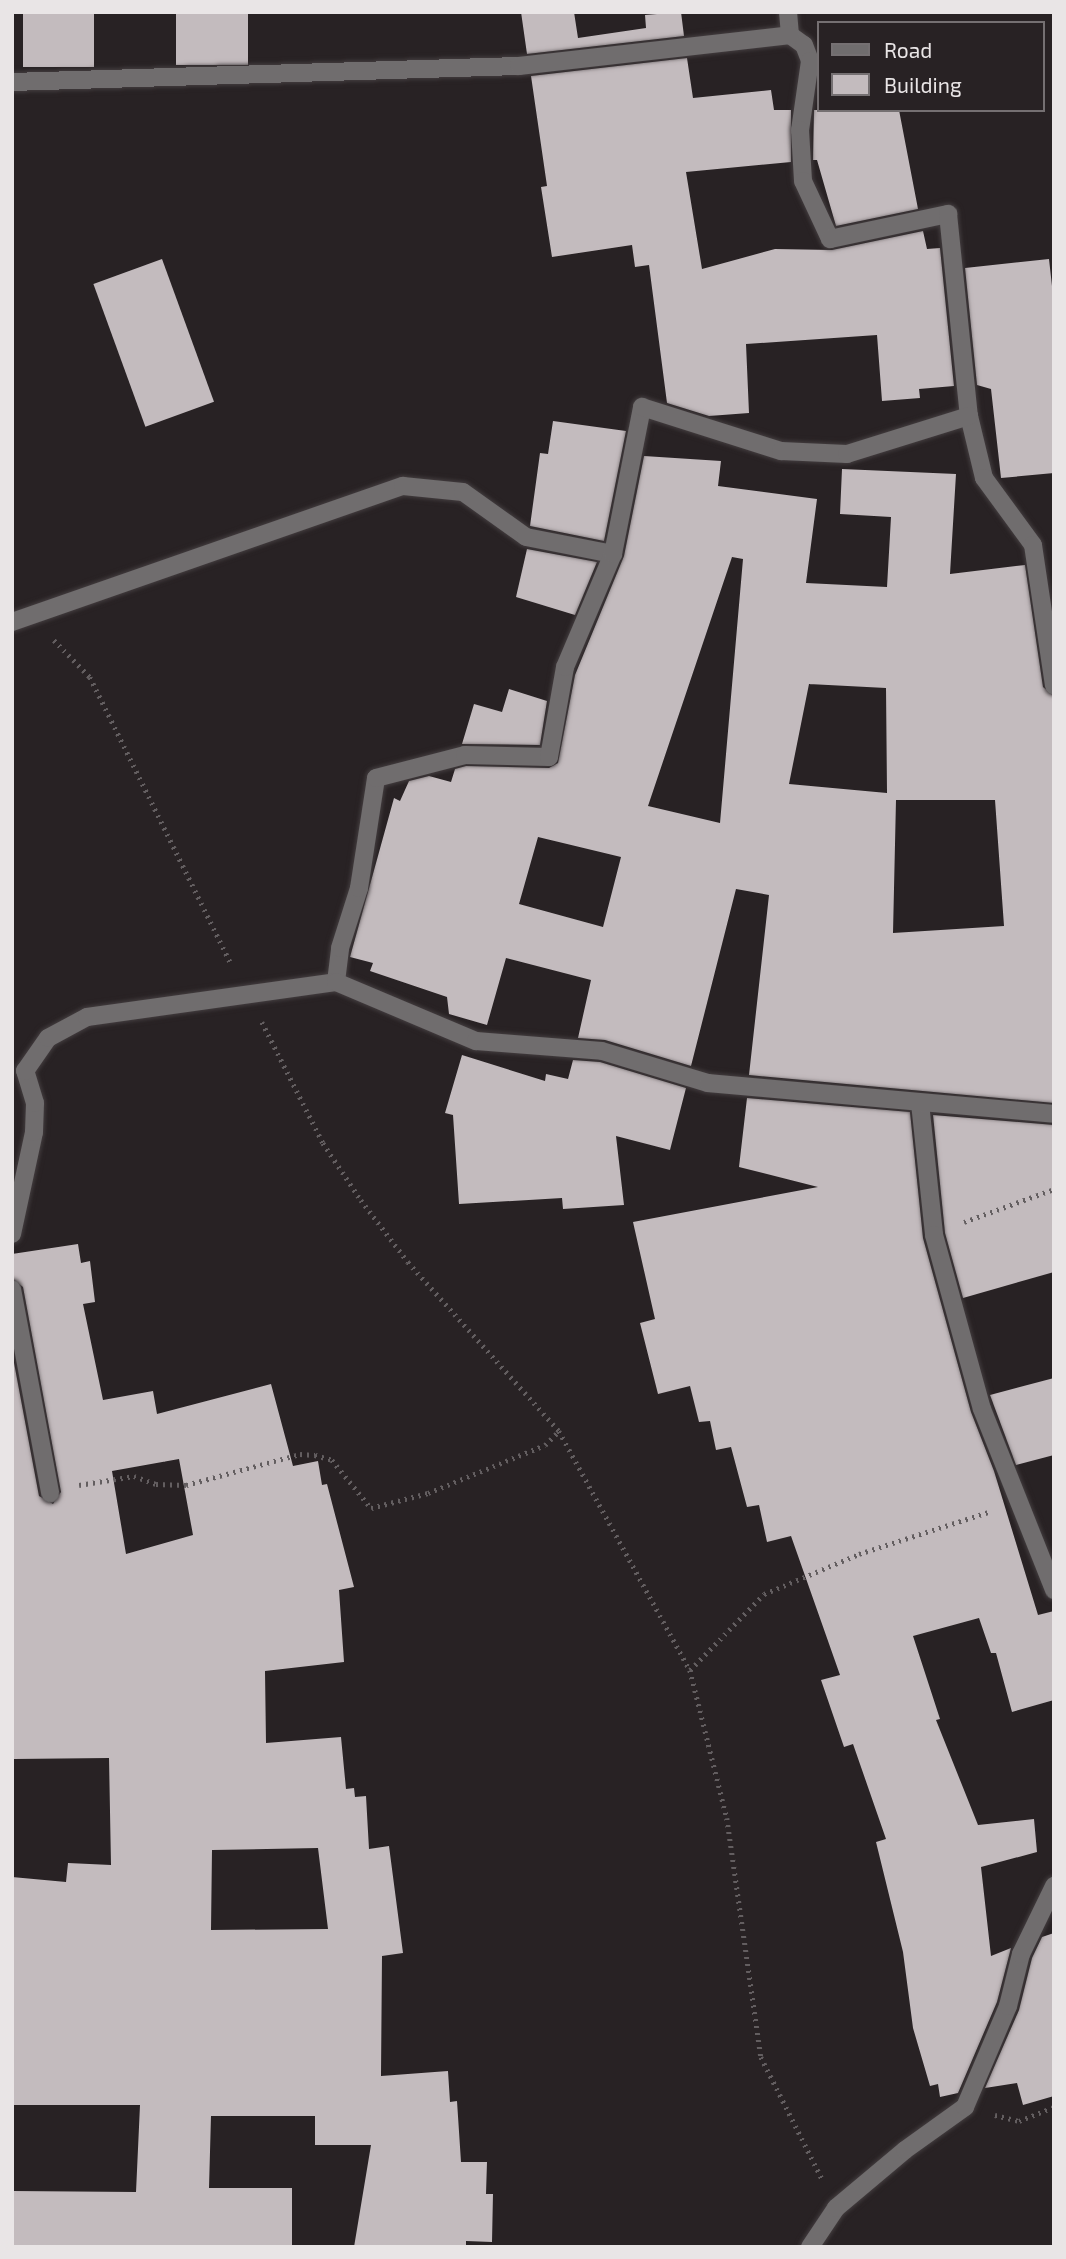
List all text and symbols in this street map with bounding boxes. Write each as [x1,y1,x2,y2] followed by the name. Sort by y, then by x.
[818,21,1045,112] legend
[884,37,932,62] text: Road
[884,72,962,97] text: Building

